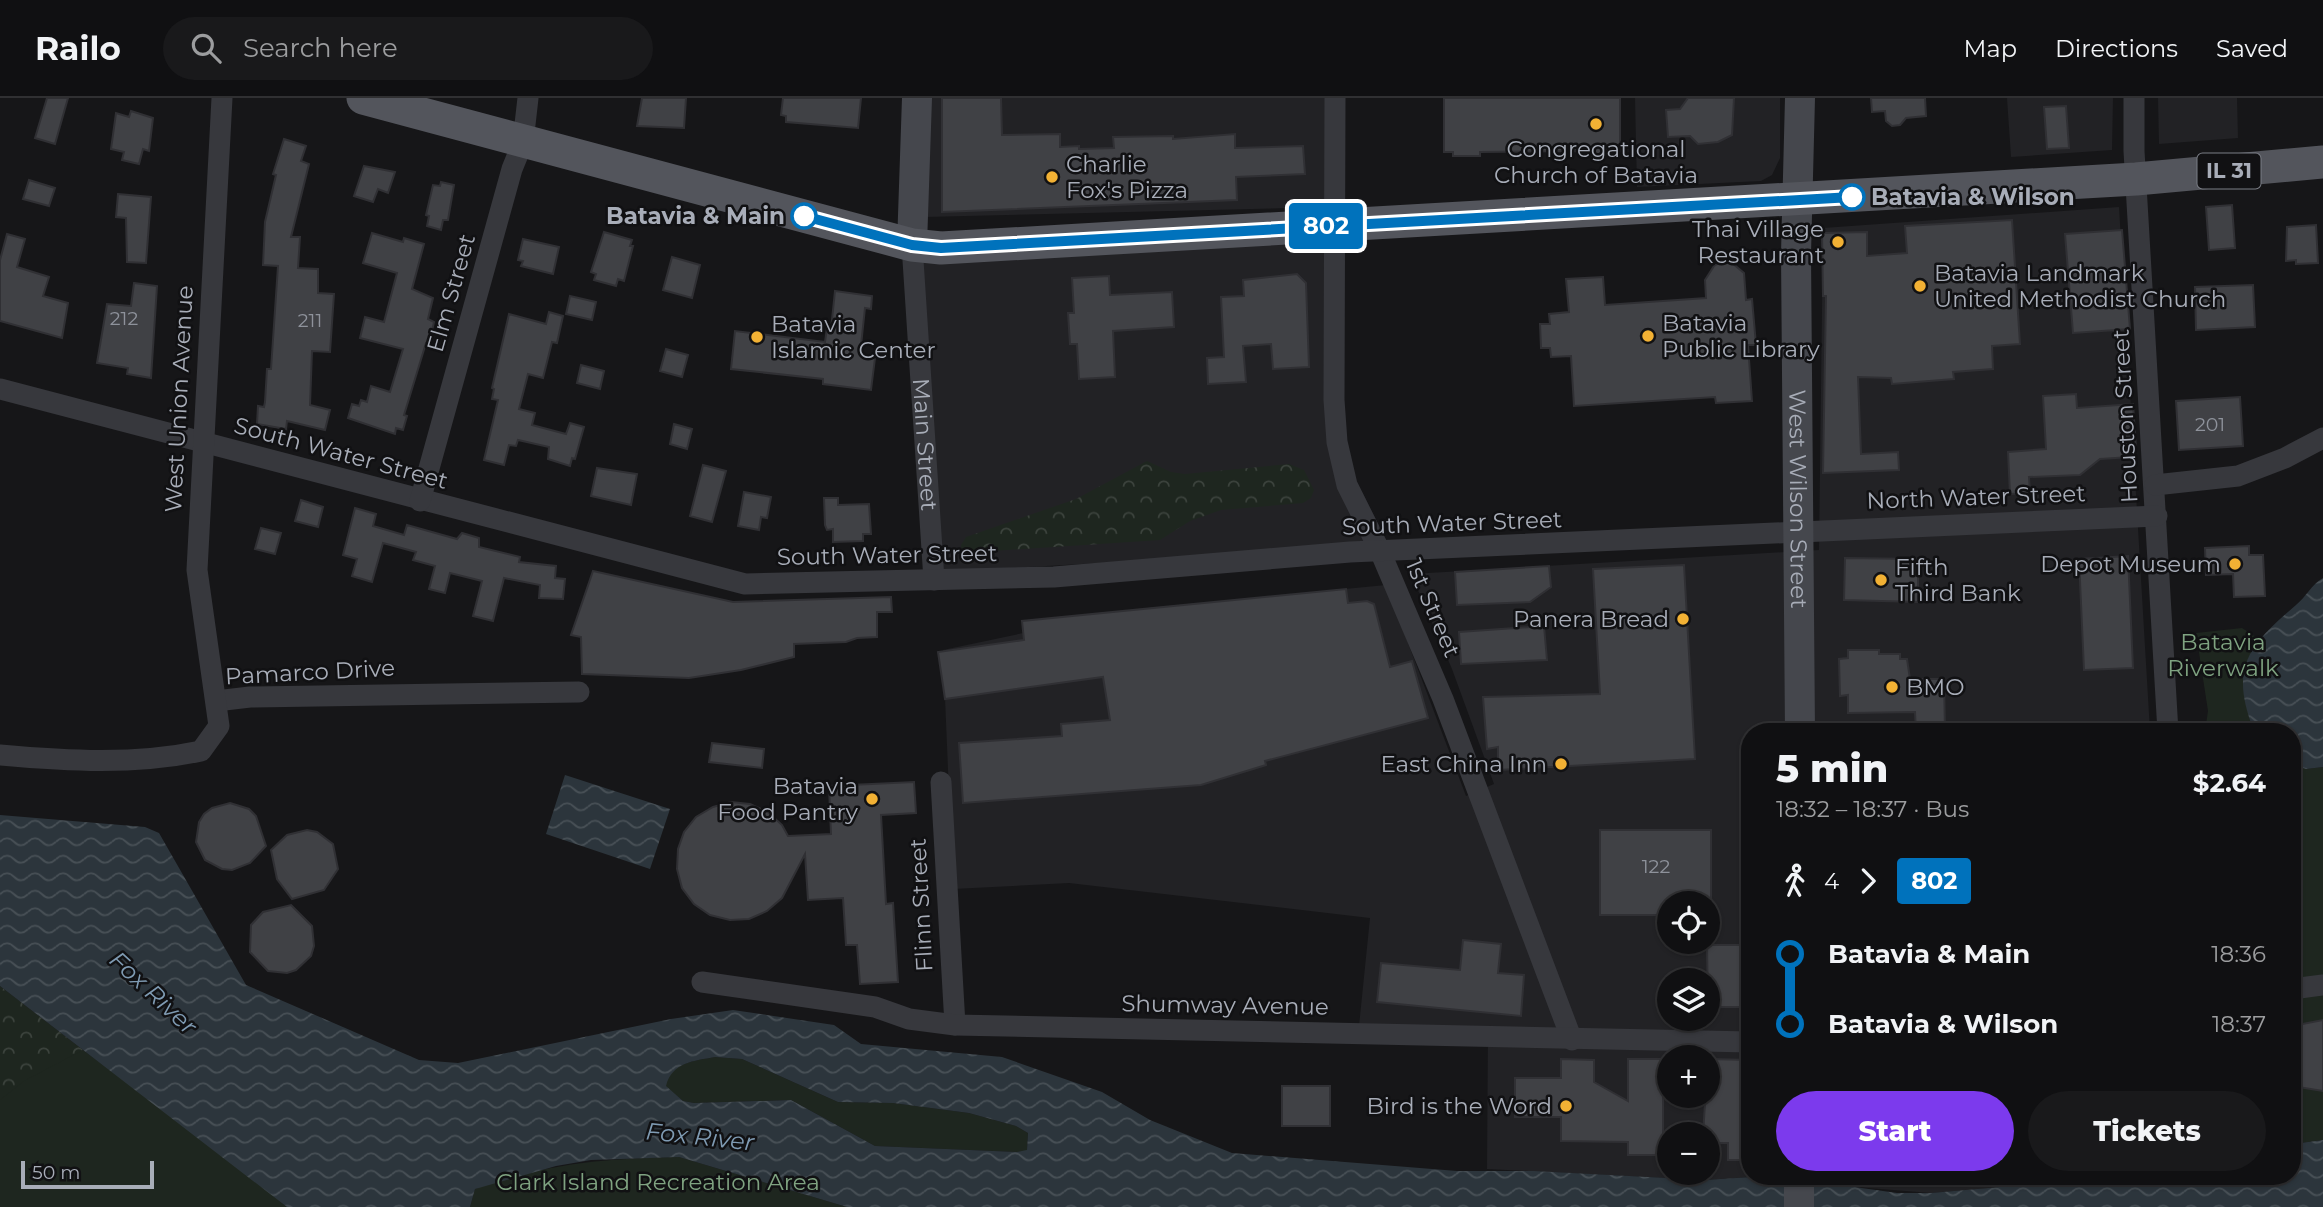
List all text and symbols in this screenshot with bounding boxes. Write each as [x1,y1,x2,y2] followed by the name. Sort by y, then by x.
[163,17,653,80] search box
[35,28,121,68] text: Railo
[187,29,225,67] icon: search
[243,32,398,64] text: Search here
[1964,34,2017,63] text: Map
[2055,34,2178,63] text: Directions
[2216,34,2288,63] text: Saved
[1588,116,1604,132] marker: Congregational Church of Batavia
[1494,135,1698,189] place label: Congregational Church of Batavia
[1066,150,1188,204] place label: Charlie Fox's Pizza
[2198,154,2260,188] road number: IL 31
[1044,169,1060,185] marker: Charlie Fox's Pizza
[1871,183,2075,211] place label: Batavia & Wilson
[1839,184,1865,210] marker: Batavia & Wilson
[606,202,785,230] place label: Batavia & Main
[791,203,817,229] marker: Batavia & Main
[1286,203,1366,249] line badge: 802
[1303,211,1349,240] text: 802
[1692,215,1824,269] place label: Thai Village Restaurant
[421,231,481,355] street label: Elm Street
[1830,234,1846,250] marker: Thai Village Restaurant
[1934,259,2226,313] place label: Batavia Landmark United Methodist Church
[1912,278,1928,294] marker: Batavia Landmark United Methodist Church
[159,285,199,513] street label: West Union Avenue
[110,307,138,330] house number: 212
[298,309,322,332] house number: 211
[1662,309,1820,363] place label: Batavia Public Library
[771,310,936,364] place label: Batavia Islamic Center
[1640,328,1656,344] marker: Batavia Public Library
[2106,328,2144,504] street label: Houston Street
[749,329,765,345] marker: Batavia Islamic Center
[907,377,943,512] street label: Main Street
[1783,389,1813,609] street label: West Wilson Street
[231,411,451,495] street label: South Water Street
[2195,413,2225,436] house number: 201
[1866,479,2086,515] street label: North Water Street
[1341,505,1563,541] street label: South Water Street
[777,539,997,571] street label: South Water Street
[2040,550,2221,578] place label: Depot Museum
[1895,553,2021,607] place label: Fifth Third Bank
[1400,554,1466,662] street label: 1st Street
[2227,556,2243,572] marker: Depot Museum
[1873,572,1889,588] marker: Fifth Third Bank
[1513,605,1669,633] place label: Panera Bread
[1675,611,1691,627] marker: Panera Bread
[2167,628,2279,682] park label: Batavia Riverwalk
[224,654,396,690] street label: Pamarco Drive
[1906,673,1965,701] place label: BMO
[1884,679,1900,695] marker: BMO
[1776,745,1888,792] text: 5 min
[1380,750,1547,778] place label: East China Inn
[1553,756,1569,772] marker: East China Inn
[2193,767,2266,799] text: $2.64
[717,772,859,826] place label: Batavia Food Pantry
[864,791,880,807] marker: Batavia Food Pantry
[1776,795,1969,823] text: 18:32 – 18:37 · Bus
[904,838,938,972] street label: Flinn Street
[1642,855,1670,878] house number: 122
[1776,862,1814,900] icon: walk
[1849,862,1887,900] icon: forward
[1911,866,1957,895] text: 802
[1824,867,1839,895] text: 4
[1657,891,1720,1185] map controls
[1657,891,1720,954] button: locate
[1828,938,2030,970] text: Batavia & Main
[2211,940,2266,968] text: 18:36
[104,945,204,1041] water label: Fox River
[1657,968,1720,1031] button: layers
[1121,989,1329,1021] street label: Shumway Avenue
[1828,1008,2058,1040] text: Batavia & Wilson
[2212,1010,2266,1038] text: 18:37
[1657,1045,1720,1108] button: +
[1776,1091,2014,1171] button: Start
[2028,1091,2266,1171] button: Tickets
[1366,1092,1552,1120] place label: Bird is the Word
[1558,1098,1574,1114] marker: Bird is the Word
[644,1116,757,1157] water label: Fox River
[1657,1122,1720,1185] button: −
[21,1158,154,1190] scale bar
[32,1161,80,1184] text: 50 m
[496,1168,820,1196] park label: Clark Island Recreation Area

